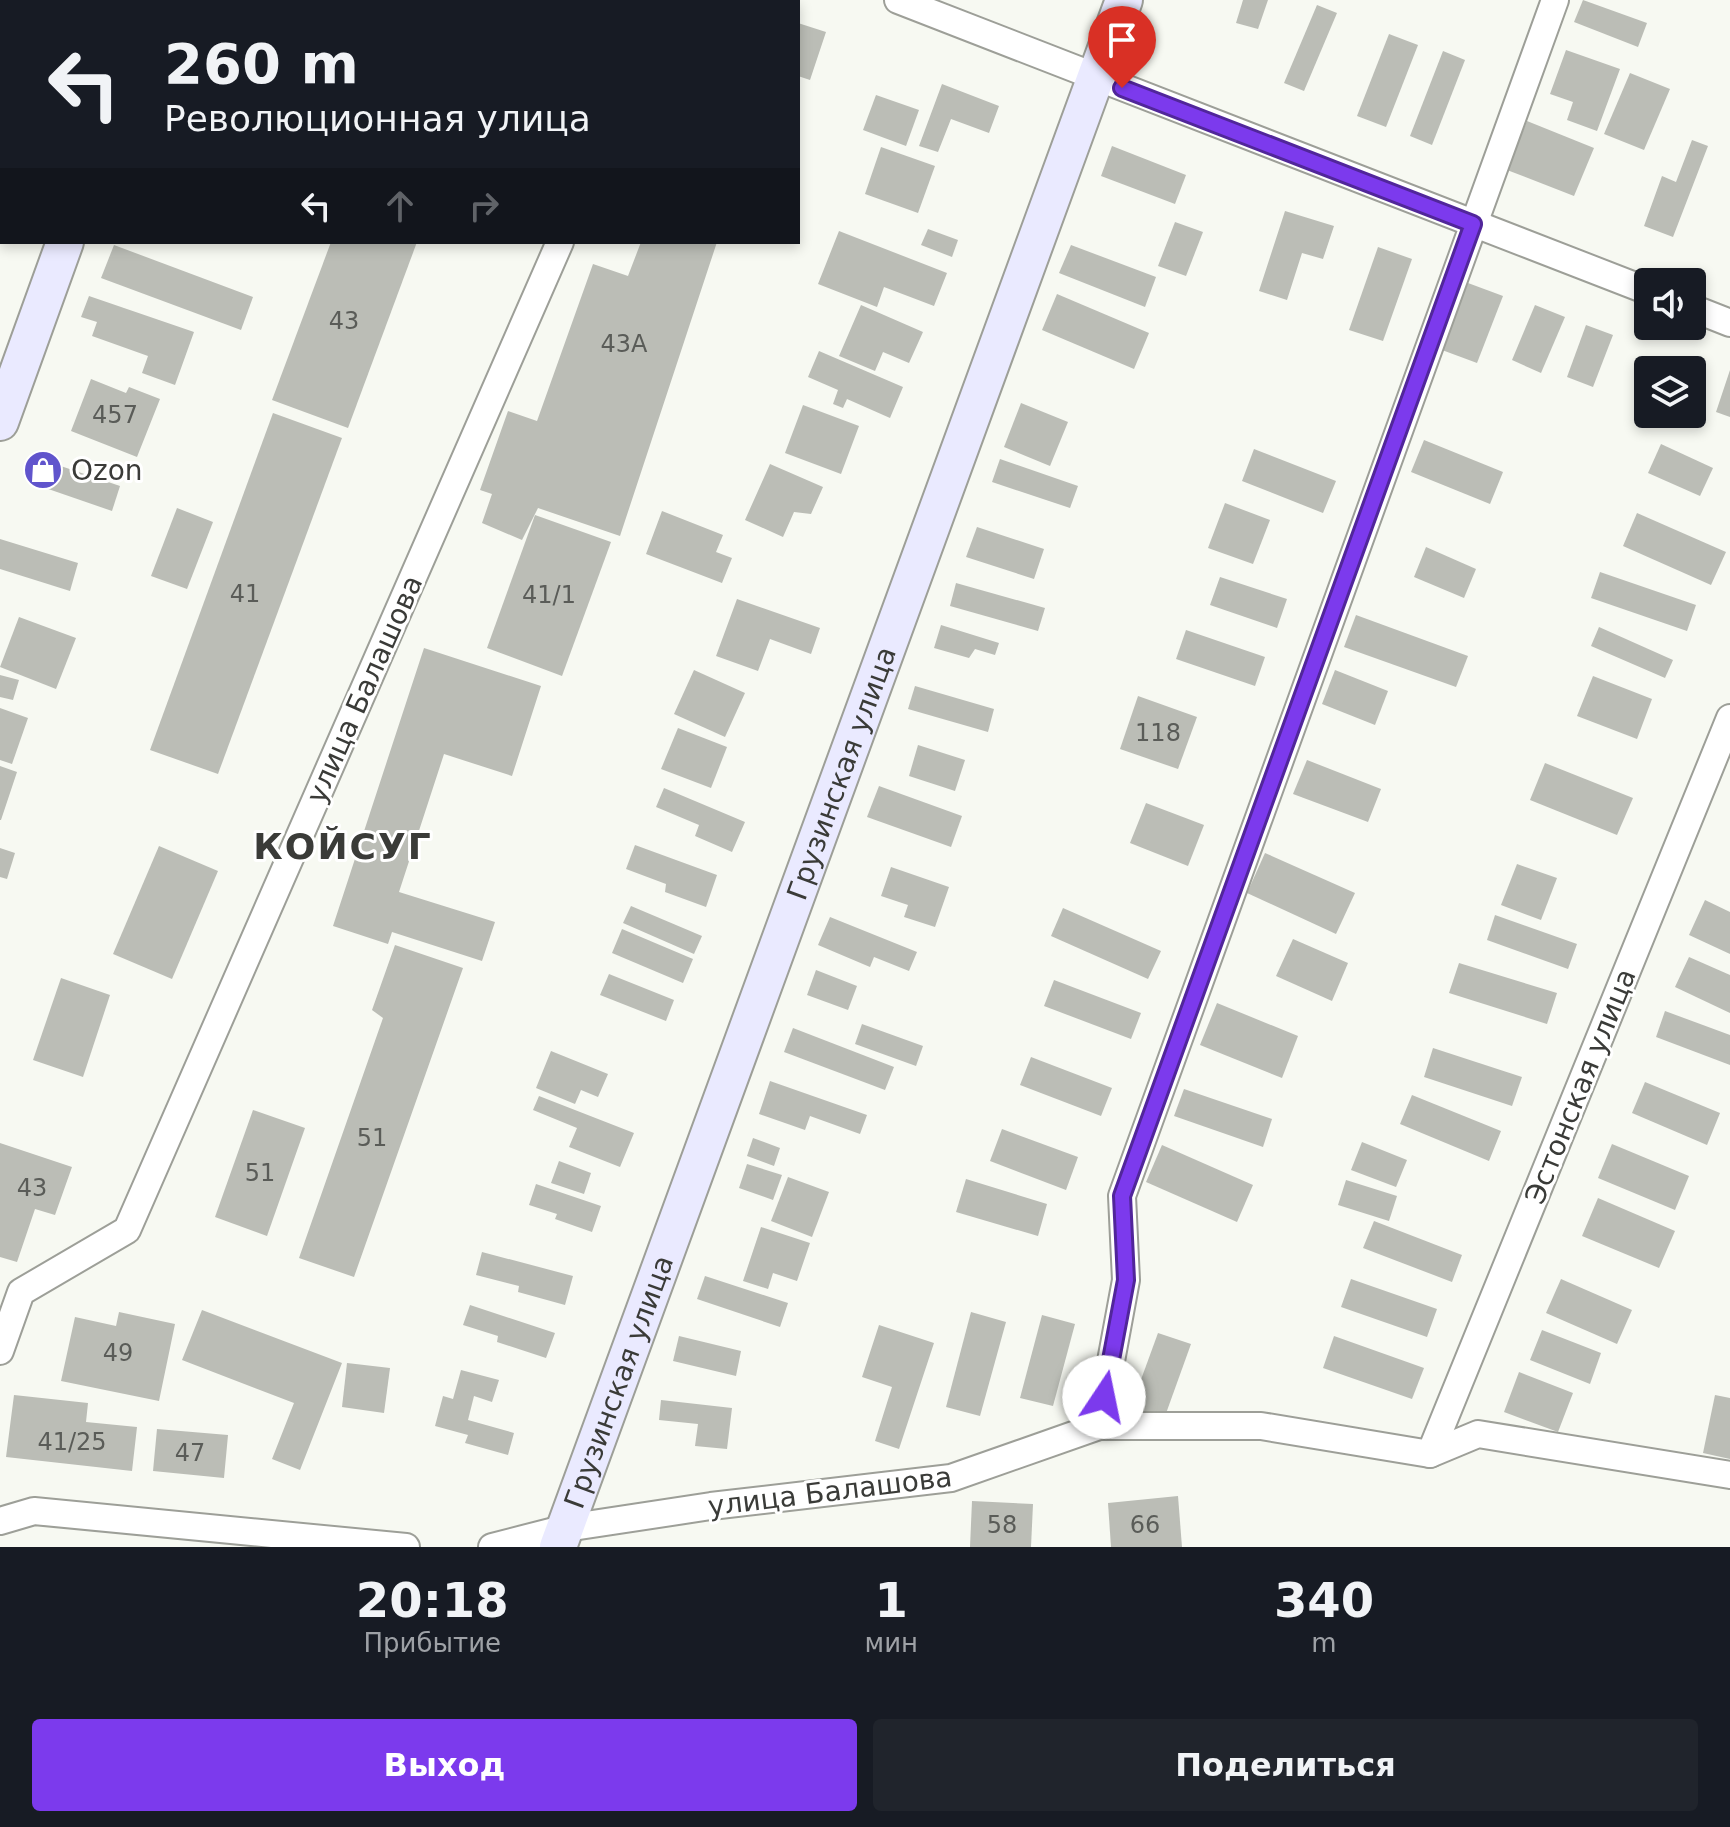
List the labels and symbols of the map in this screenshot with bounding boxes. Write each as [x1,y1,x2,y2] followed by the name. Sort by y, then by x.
[1088,6,1156,88] pin
[329,307,359,335] house number: 43
[601,330,648,358] house number: 43А
[92,401,138,429] house number: 457
[22,449,64,491] shop icon: Ozon
[71,454,143,487] place label: Ozon
[299,570,429,808] street label: улица Балашова
[230,580,260,608] house number: 41
[522,581,576,609] house number: 41/1
[780,642,903,904] street label: Грузинская улица
[1135,719,1181,747] house number: 118
[253,826,433,867] district label: КОЙСУГ
[1518,964,1643,1209] street label: Эстонская улица
[357,1124,387,1152] house number: 51
[245,1159,275,1187] house number: 51
[17,1174,47,1202] house number: 43
[558,1251,680,1513] street label: Грузинская улица
[103,1339,133,1367] house number: 49
[1062,1355,1146,1439] position arrow
[37,1428,107,1456] house number: 41/25
[175,1439,205,1467] house number: 47
[706,1460,954,1523] street label: улица Балашова
[987,1511,1017,1539] house number: 58
[1130,1511,1160,1539] house number: 66

